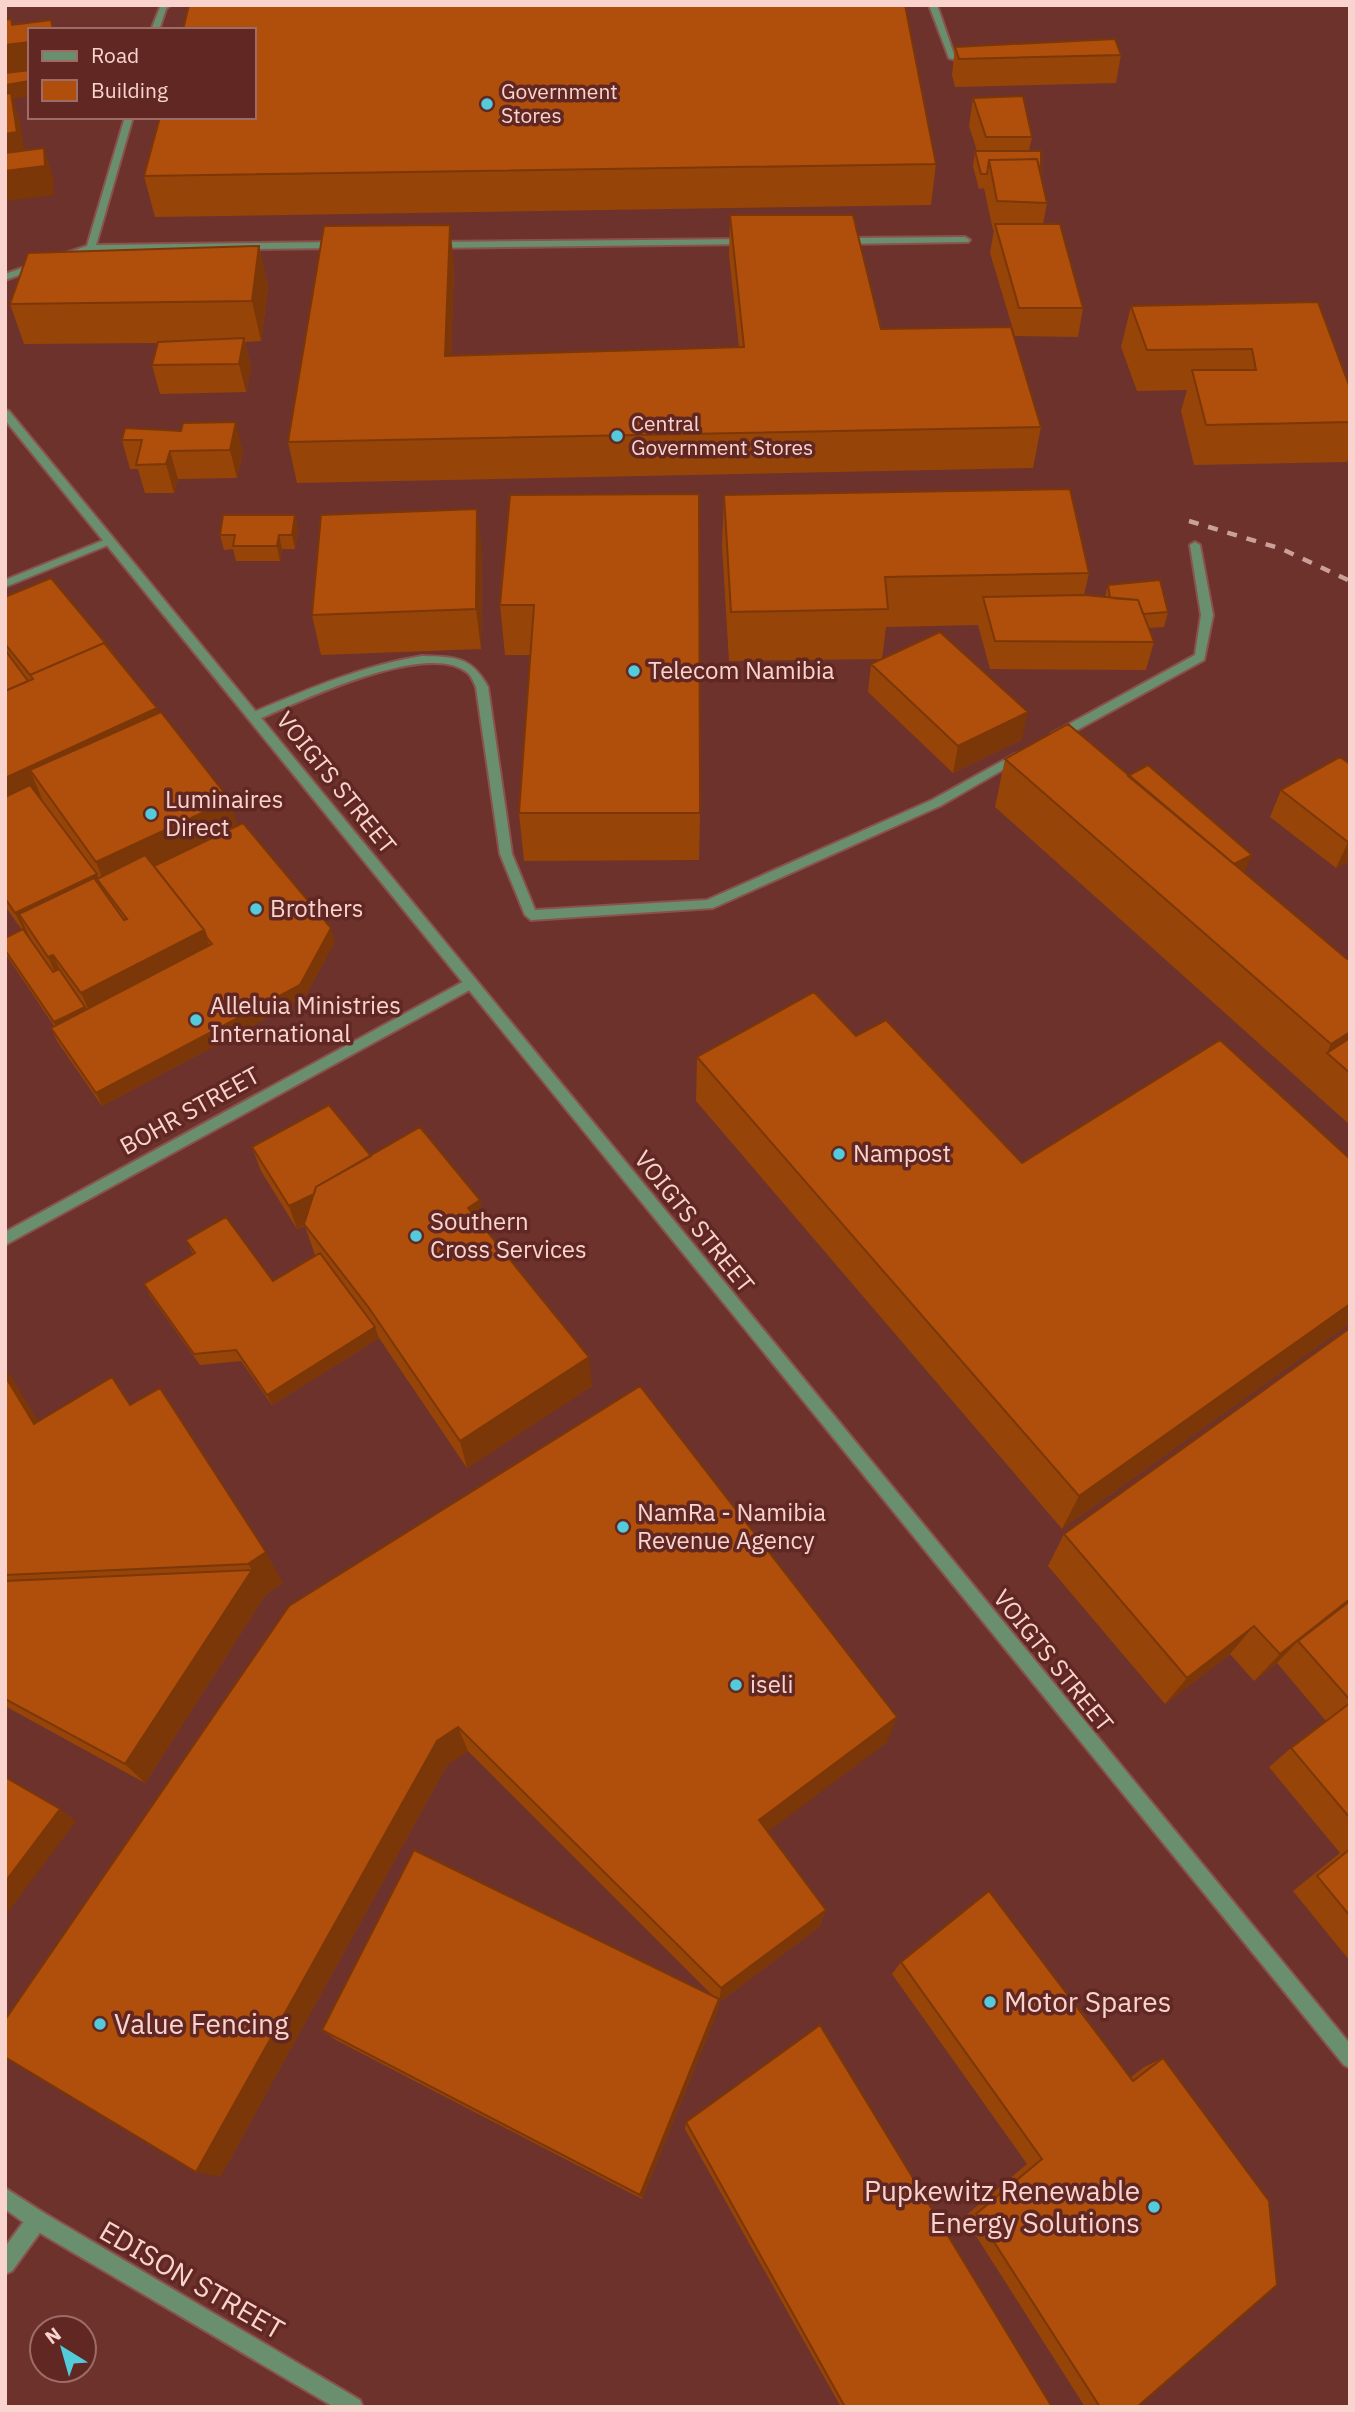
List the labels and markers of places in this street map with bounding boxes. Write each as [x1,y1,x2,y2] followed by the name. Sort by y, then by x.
[501,77,618,129] place label: Government Stores
[479,96,495,112] marker: Government Stores
[631,409,813,461] place label: Central Government Stores
[609,428,625,444] marker: Central Government Stores
[648,654,835,686] place label: Telecom Namibia
[626,663,642,679] marker: Telecom Namibia
[165,783,283,843] place label: Luminaires Direct
[143,806,159,822] marker: Luminaires Direct
[270,892,364,924] place label: Brothers
[248,901,264,917] marker: Brothers
[210,989,401,1049] place label: Alleluia Ministries International
[188,1012,204,1028] marker: Alleluia Ministries International
[853,1137,951,1169] place label: Nampost
[831,1146,847,1162] marker: Nampost
[430,1205,587,1265] place label: Southern Cross Services
[408,1228,424,1244] marker: Southern Cross Services
[637,1496,826,1556] place label: NamRa - Namibia Revenue Agency
[615,1519,631,1535] marker: NamRa - Namibia Revenue Agency
[750,1668,793,1700] place label: iseli
[728,1677,744,1693] marker: iseli
[1004,1983,1171,2020] place label: Motor Spares
[982,1994,998,2010] marker: Motor Spares
[114,2005,289,2042] place label: Value Fencing
[92,2016,108,2032] marker: Value Fencing
[864,2172,1140,2241] place label: Pupkewitz Renewable Energy Solutions
[1146,2199,1162,2215] marker: Pupkewitz Renewable Energy Solutions

